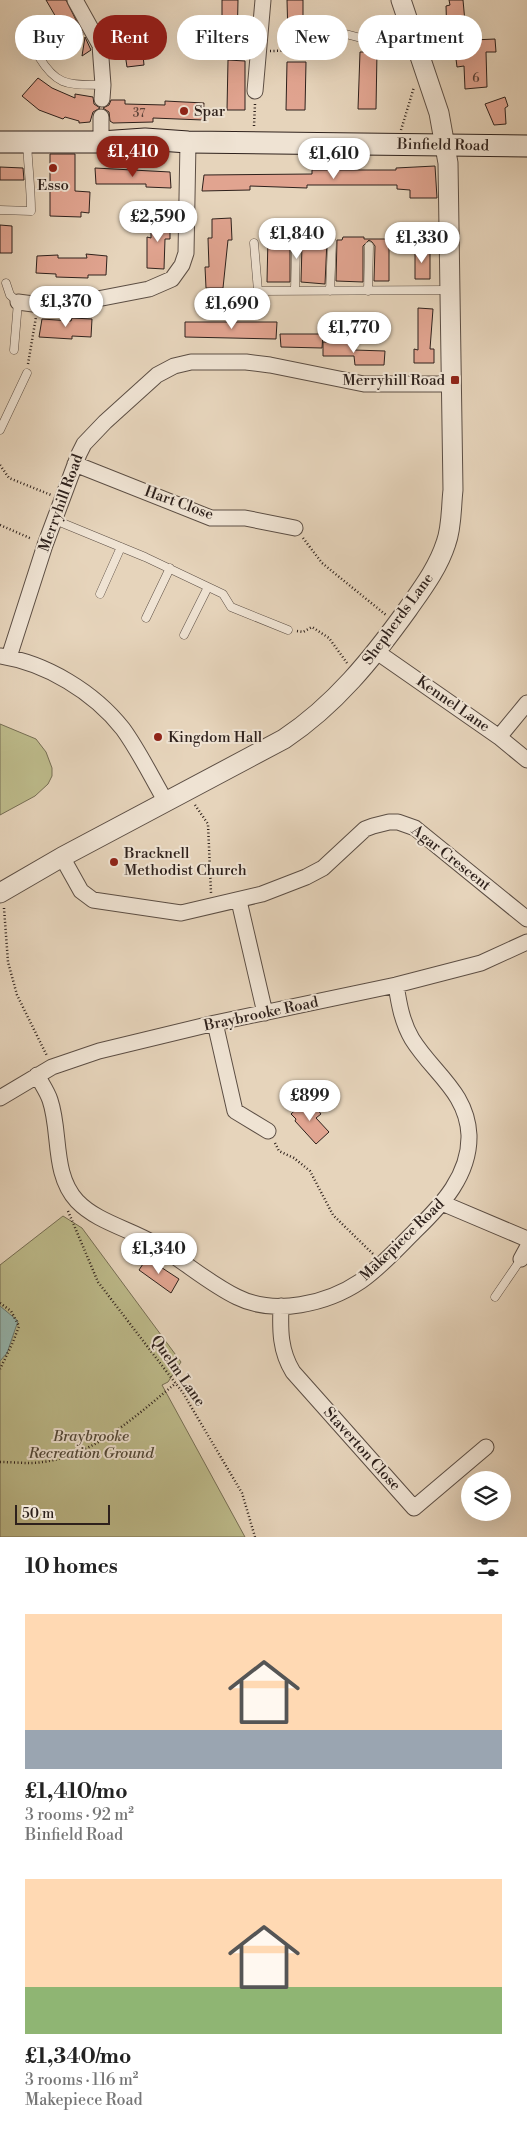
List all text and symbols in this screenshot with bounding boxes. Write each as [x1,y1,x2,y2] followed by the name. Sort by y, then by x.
[15,15,83,60] chip: Buy
[93,15,167,60] chip: Rent
[177,15,267,60] chip: Filters
[277,15,348,60] chip: New
[358,15,482,60] chip: Apartment
[472,71,480,86] house number: 6
[194,102,226,121] place label: Spar
[178,105,190,117] marker: Spar
[133,106,145,121] house number: 37
[396,135,490,155] street label: Binfield Road
[92,136,174,178] pin: £1,410
[293,138,375,180] pin: £1,610
[107,142,159,162] text: £1,410
[309,144,359,164] text: £1,610
[47,162,59,174] marker: Esso
[37,176,69,195] place label: Esso
[117,200,199,243] pin: £2,590
[130,207,186,227] text: £2,590
[256,218,338,260] pin: £1,840
[381,222,463,264] pin: £1,330
[270,224,324,244] text: £1,840
[396,228,448,248] text: £1,330
[25,286,107,328] pin: £1,370
[191,288,273,330] pin: £1,690
[40,292,92,312] text: £1,370
[205,294,259,314] text: £1,690
[313,312,395,354] pin: £1,770
[328,318,380,338] text: £1,770
[342,371,445,390] place label: Merryhill Road
[449,374,461,386] marker: Merryhill Road
[35,451,88,554] street label: Merryhill Road
[142,482,216,524] street label: Hart Close
[358,569,438,669] street label: Shepherds Lane
[413,672,493,736] street label: Kennel Lane
[168,728,263,747] place label: Kingdom Hall
[152,731,164,743] marker: Kingdom Hall
[407,820,495,895] street label: Agar Crescent
[123,844,247,880] place label: Bracknell Methodist Church
[108,856,120,868] marker: Bracknell Methodist Church
[201,992,320,1036] street label: Braybrooke Road
[280,1080,340,1122] pin: £899
[290,1086,330,1106] text: £899
[356,1195,449,1285] street label: Makepiece Road
[118,1232,200,1275] pin: £1,340
[132,1239,186,1259] text: £1,340
[147,1332,209,1410] street label: Quelm Lane
[319,1403,405,1495] street label: Staverton Close
[27,1427,154,1463] park label: Braybrooke Recreation Ground
[461,1471,511,1521] map controls
[461,1471,511,1521] button: layers
[15,1502,110,1525] scale bar
[22,1505,54,1523] text: 50 m
[474,1553,502,1581] icon: filters
[25,1554,118,1580] text: 10 homes
[219,1647,309,1737] icon: home
[25,1779,128,1805] text: £1,410/mo
[25,1805,134,1825] text: 3 rooms · 92 m²
[25,1825,123,1845] text: Binfield Road
[219,1912,309,2002] icon: home
[25,2044,131,2070] text: £1,340/mo
[25,2070,138,2090] text: 3 rooms · 116 m²
[25,2090,143,2110] text: Makepiece Road

